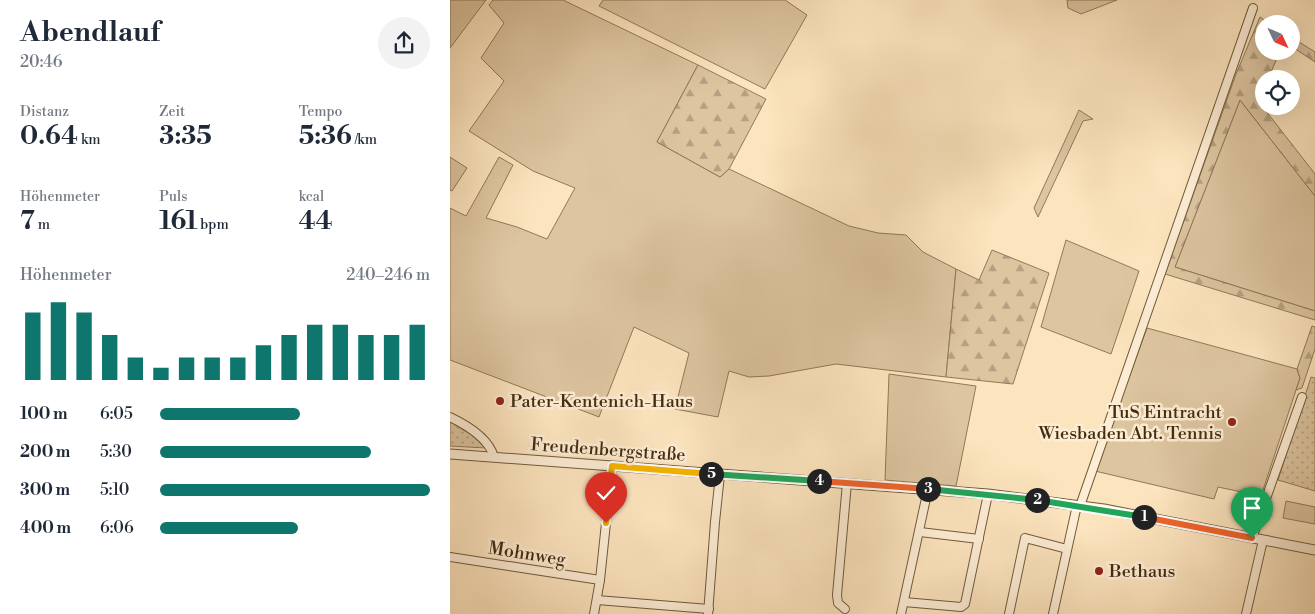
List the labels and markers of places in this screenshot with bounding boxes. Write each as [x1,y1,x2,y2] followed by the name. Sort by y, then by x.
[510,390,693,413] place label: Pater-Kentenich-Haus
[494,395,506,407] marker: Pater-Kentenich-Haus
[1037,401,1223,445] place label: TuS Eintracht Wiesbaden Abt. Tennis
[1226,416,1238,428] marker: TuS Eintracht Wiesbaden Abt. Tennis
[698,462,724,486] pin: 5
[806,468,832,494] pin: 4
[585,472,627,523] pin
[916,476,940,502] pin: 3
[1231,487,1273,538] pin
[1024,488,1050,512] pin: 2
[1132,504,1156,530] pin: 1
[1108,560,1175,583] place label: Bethaus
[1093,565,1105,577] marker: Bethaus

